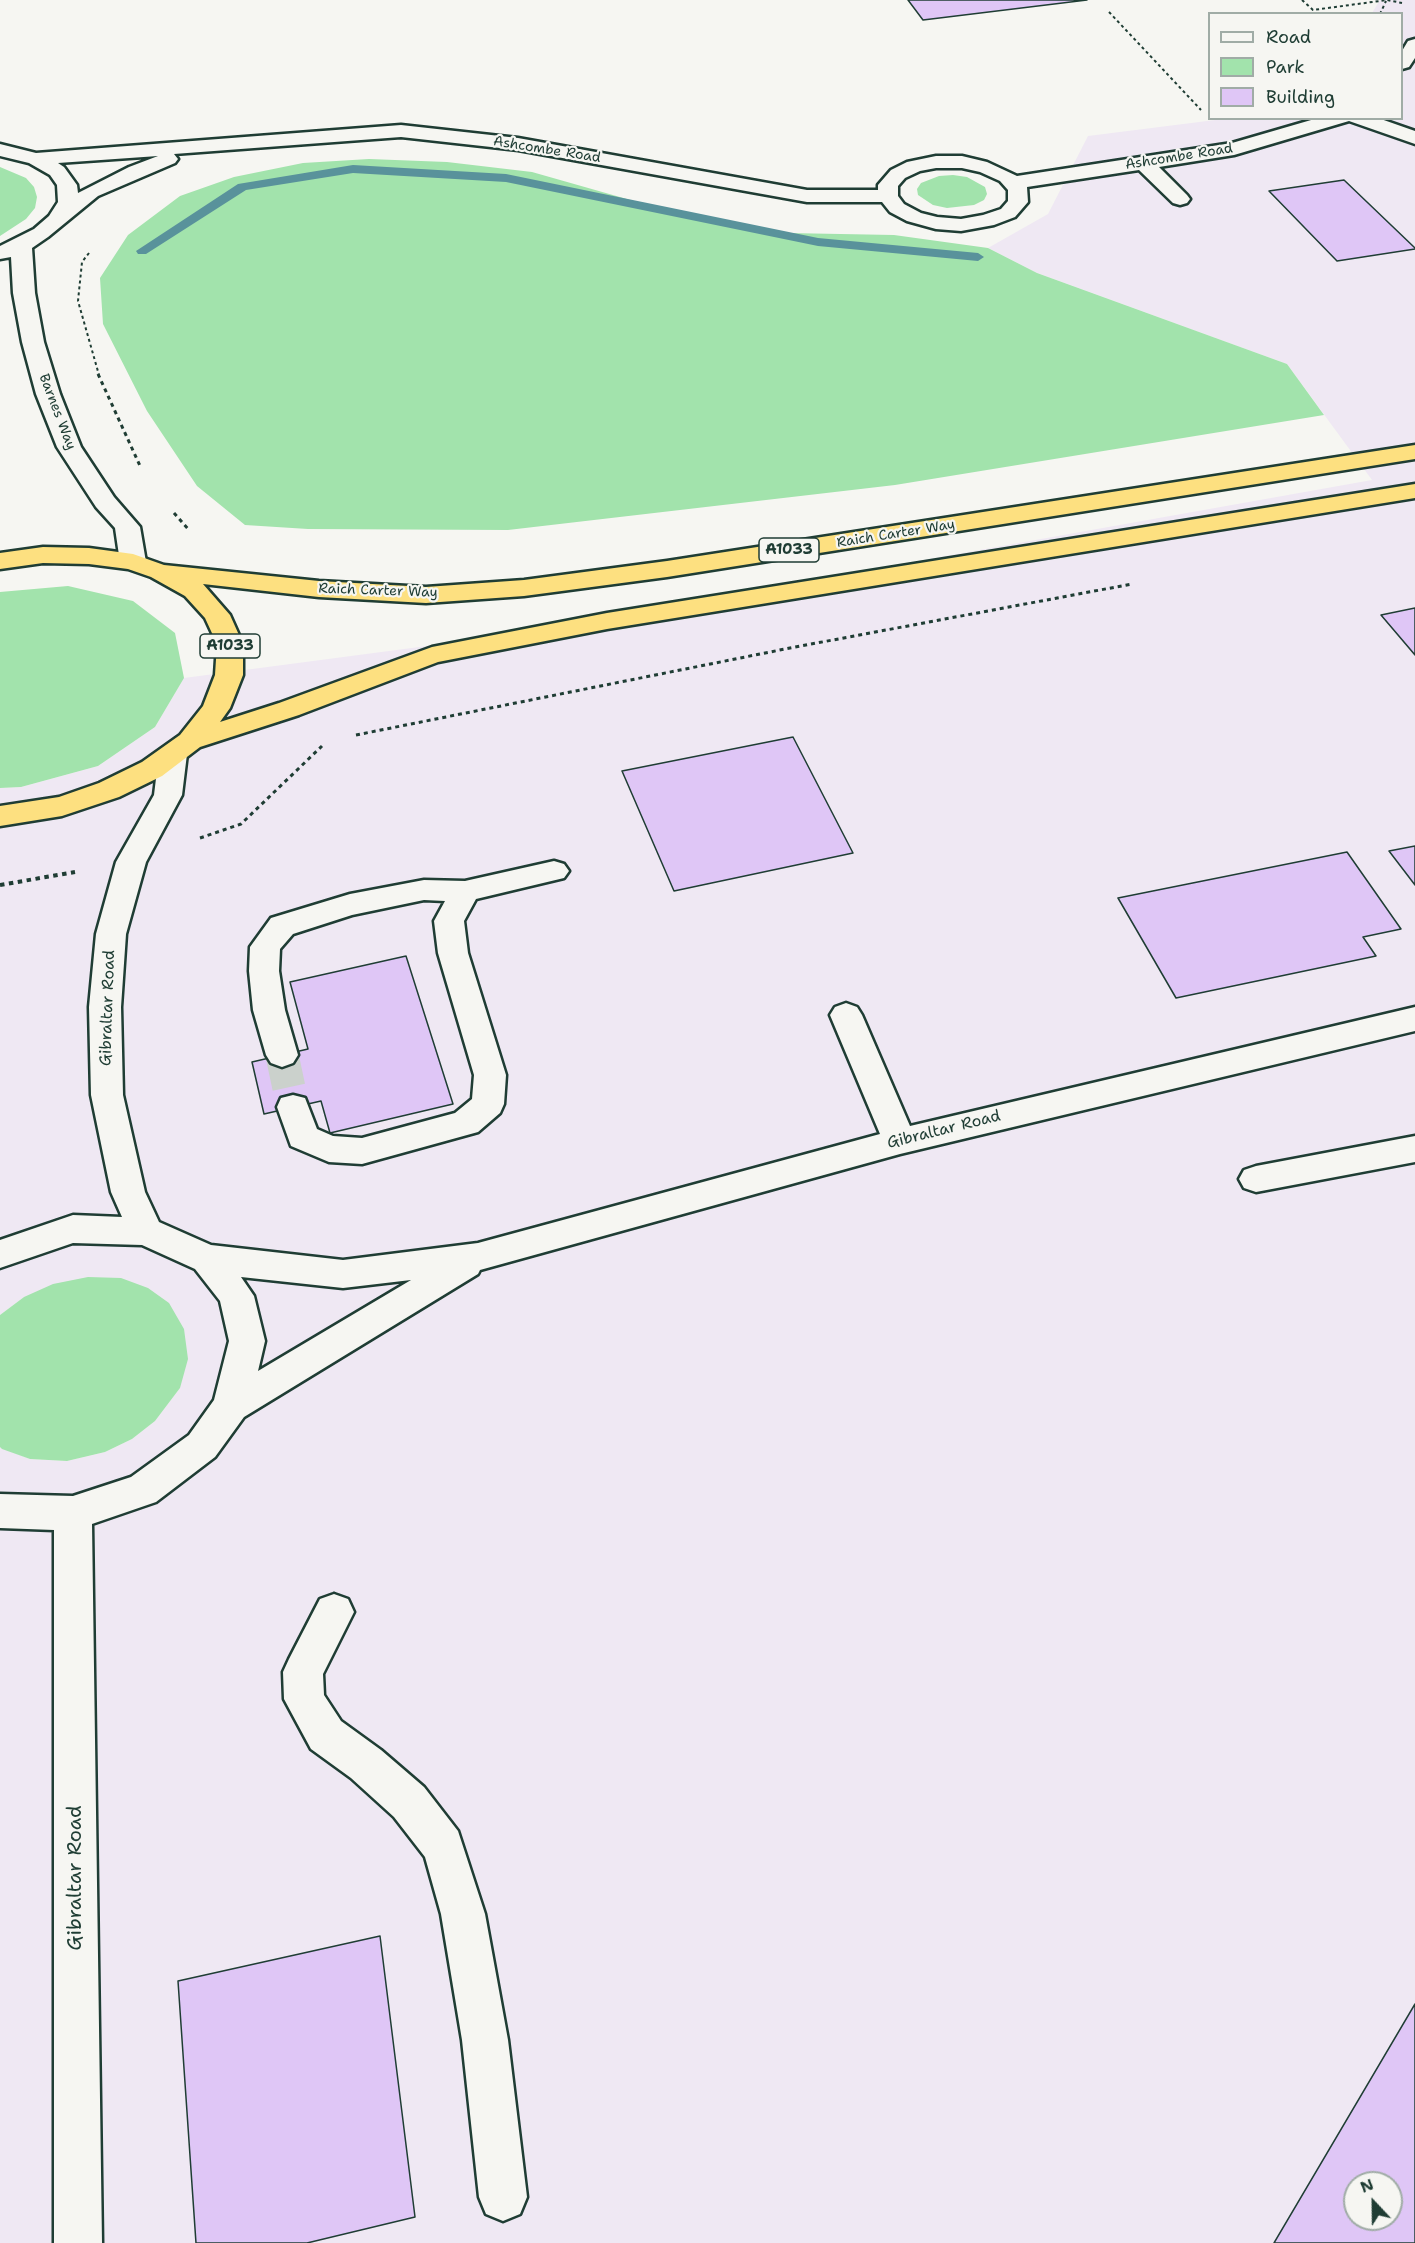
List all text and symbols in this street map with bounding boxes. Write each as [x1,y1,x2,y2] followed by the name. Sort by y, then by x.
[1208,12,1403,120] legend
[1266,25,1311,49] text: Road
[1266,55,1305,79] text: Park
[1266,85,1335,109] text: Building
[492,133,602,167] street label: Ashcombe Road
[1124,140,1234,174] street label: Ashcombe Road
[35,372,79,452] street label: Barnes Way
[836,516,956,552] street label: Raich Carter Way
[759,538,819,562] road number: A1033
[318,581,438,601] street label: Raich Carter Way
[200,634,260,658] road number: A1033
[96,950,120,1066] street label: Gibraltar Road
[885,1107,1003,1153] street label: Gibraltar Road
[64,1805,88,1951] street label: Gibraltar Road
[1343,2171,1403,2231] north arrow
[1357,2174,1377,2198] text: N

